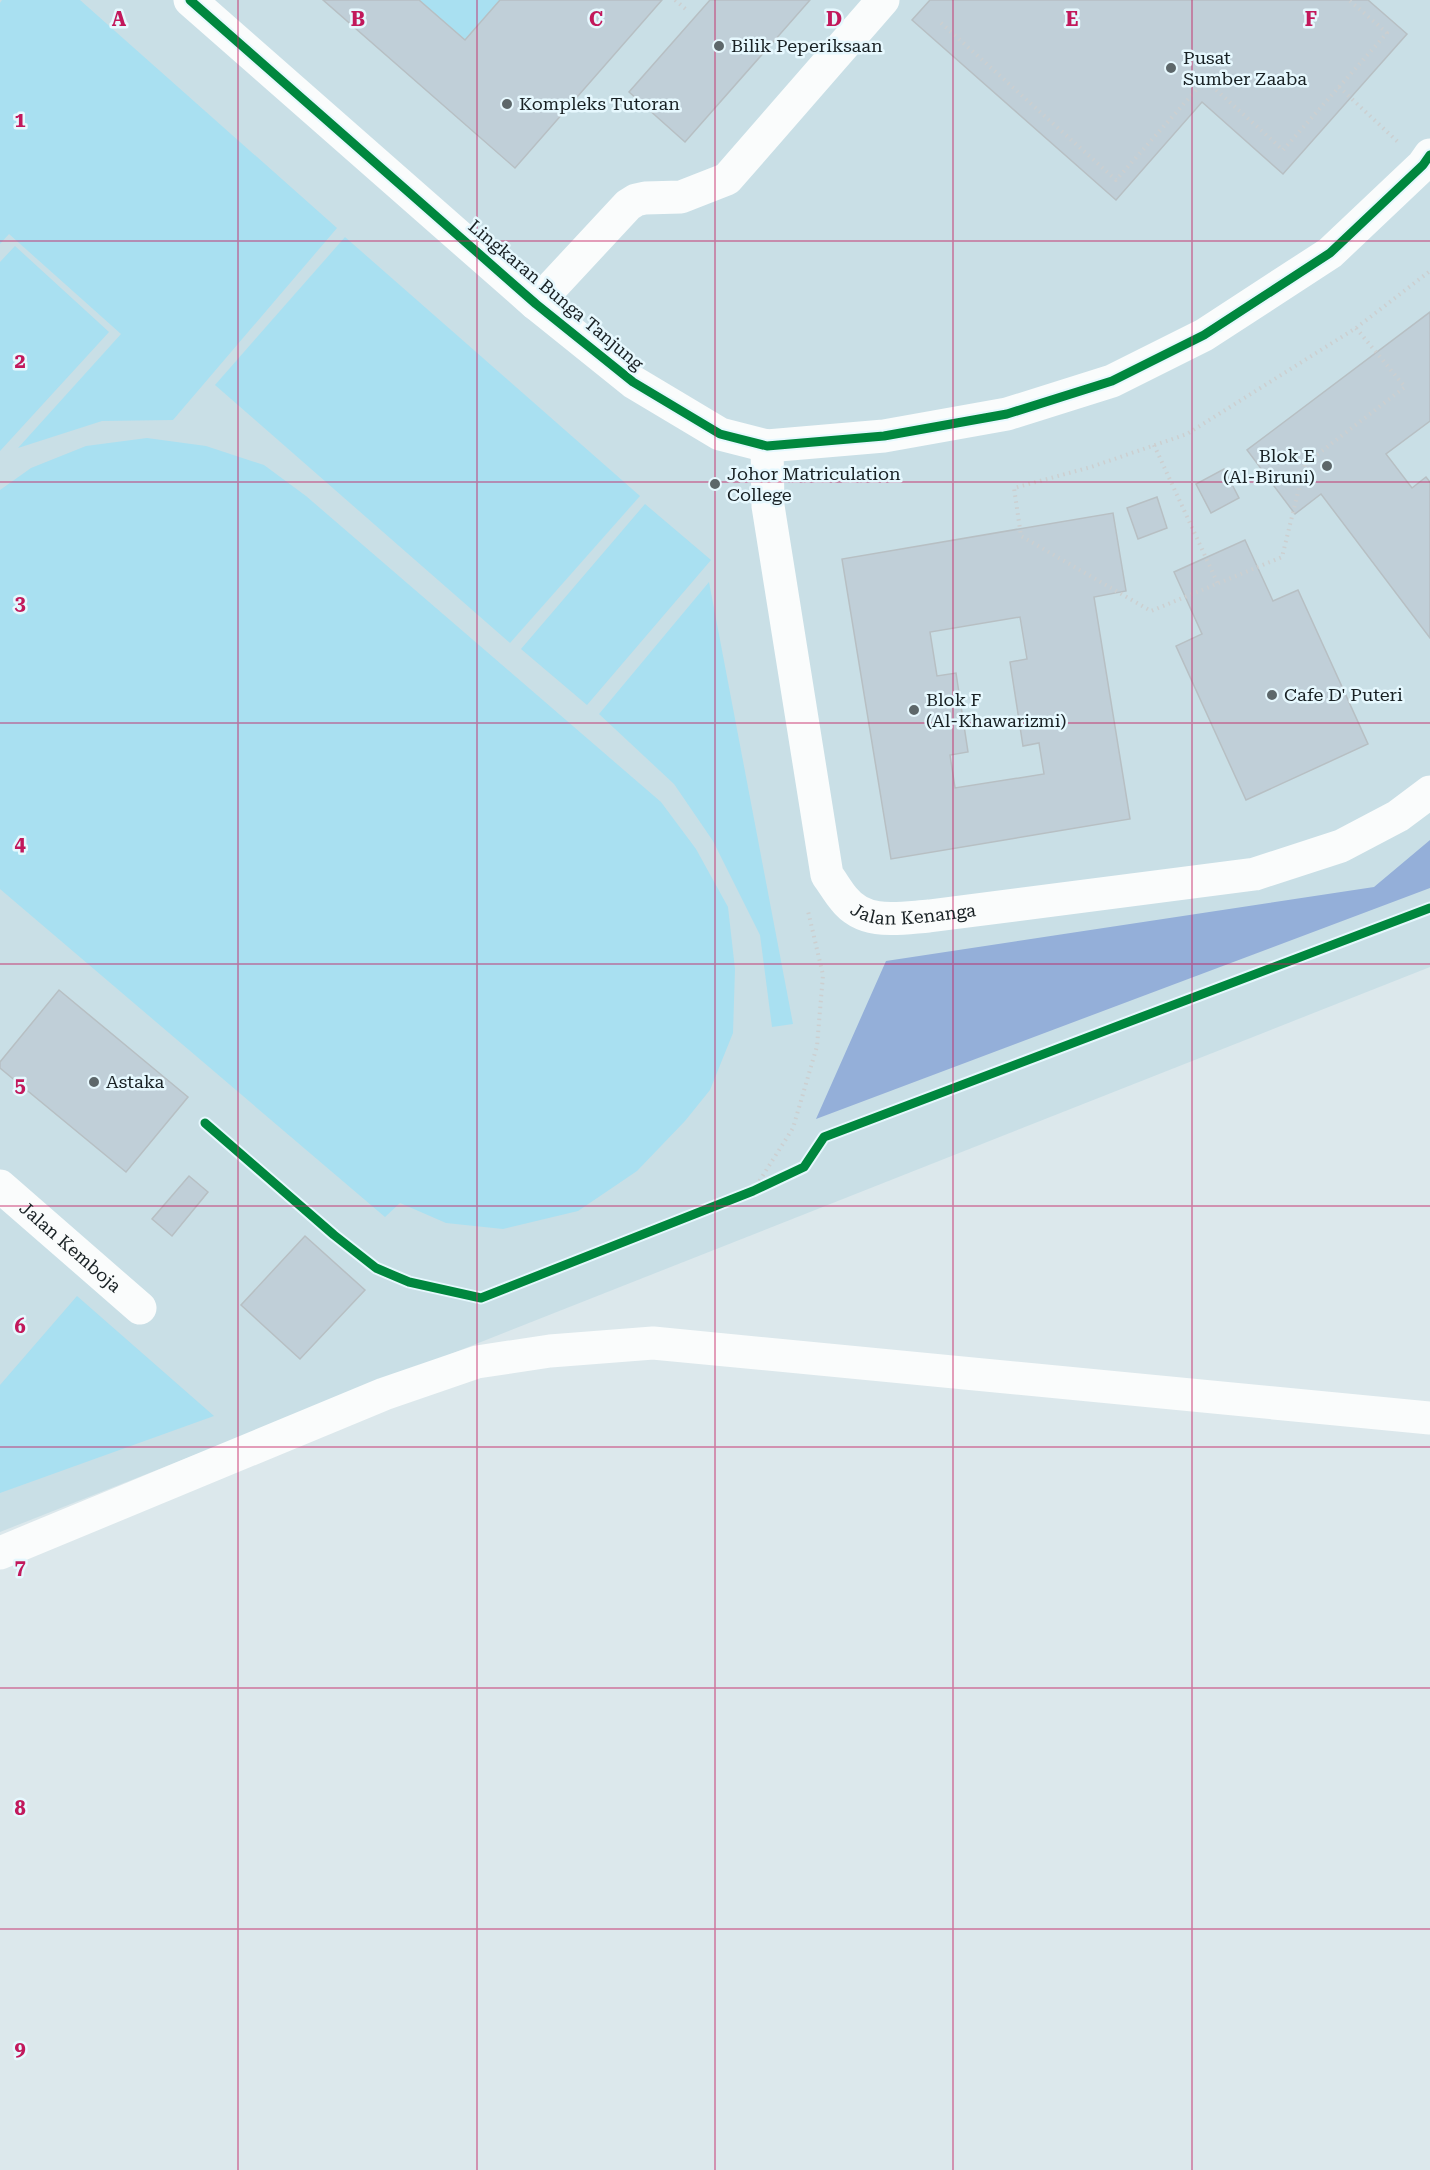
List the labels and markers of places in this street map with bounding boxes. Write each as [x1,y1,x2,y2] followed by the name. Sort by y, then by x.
[731,35,883,56] place label: Bilik Peperiksaan
[712,39,726,53] marker: Bilik Peperiksaan
[1183,47,1307,89] place label: Pusat Sumber Zaaba
[1164,61,1178,75] marker: Pusat Sumber Zaaba
[519,93,680,114] place label: Kompleks Tutoran
[500,97,514,111] marker: Kompleks Tutoran
[1223,445,1315,487] place label: Blok E (Al-Biruni)
[1320,459,1334,473] marker: Blok E (Al-Biruni)
[727,463,901,505] place label: Johor Matriculation College
[708,477,722,491] marker: Johor Matriculation College
[1284,684,1403,705] place label: Cafe D' Puteri
[1265,688,1279,702] marker: Cafe D' Puteri
[926,689,1066,731] place label: Blok F (Al-Khawarizmi)
[907,703,921,717] marker: Blok F (Al-Khawarizmi)
[106,1071,164,1092] place label: Astaka
[87,1075,101,1089] marker: Astaka

